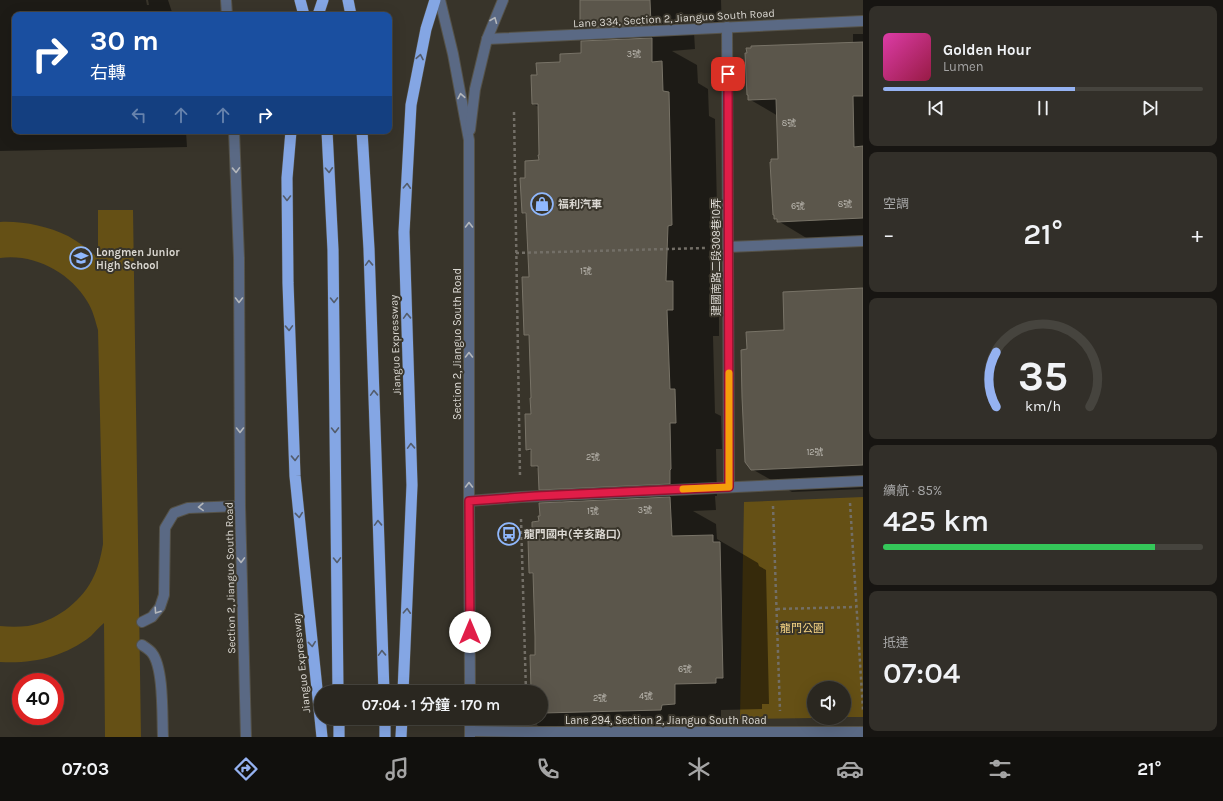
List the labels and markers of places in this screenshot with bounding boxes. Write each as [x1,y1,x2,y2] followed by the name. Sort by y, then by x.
[711,57,745,91] pin
[529,191,555,217] shop icon: 福利汽車
[558,198,602,211] place label: 福利汽車
[68,245,94,271] school or university icon: Longmen Junior High School
[96,246,180,272] place label: Longmen Junior High School
[496,521,522,547] bus stop icon: 龍門國中(辛亥路口)
[524,528,621,541] place label: 龍門國中(辛亥路口)

